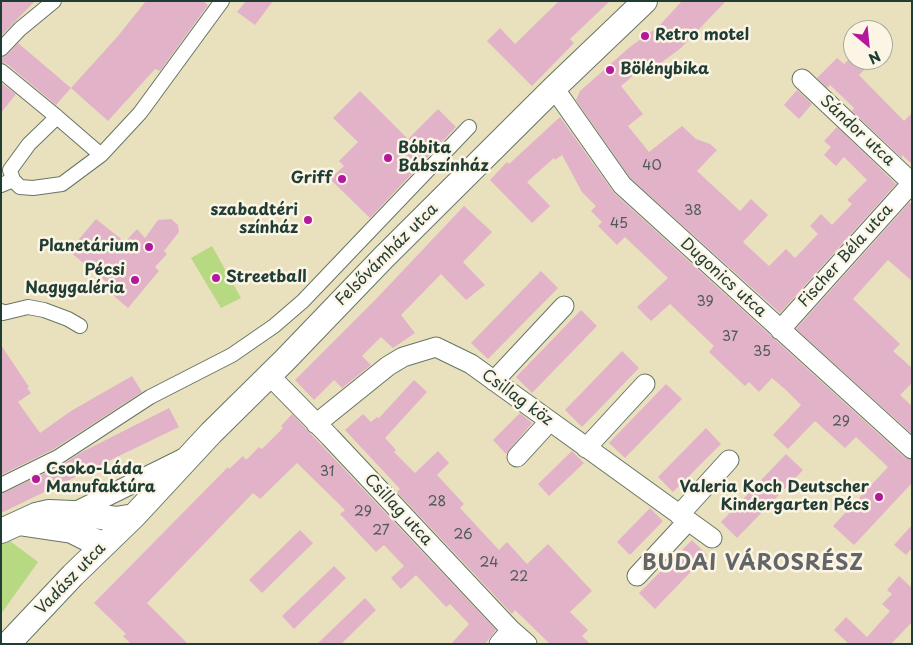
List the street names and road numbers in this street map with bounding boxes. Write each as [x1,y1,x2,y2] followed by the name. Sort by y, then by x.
[816,92,898,170] street label: Sándor utca
[332,200,442,310] street label: Felsővámház utca
[795,200,897,312] street label: Fischer Béla utca
[676,234,770,322] street label: Dugonics utca
[478,366,556,430] street label: Csillag köz
[360,470,436,550] street label: Csillag utca
[32,539,110,619] street label: Vadász utca

